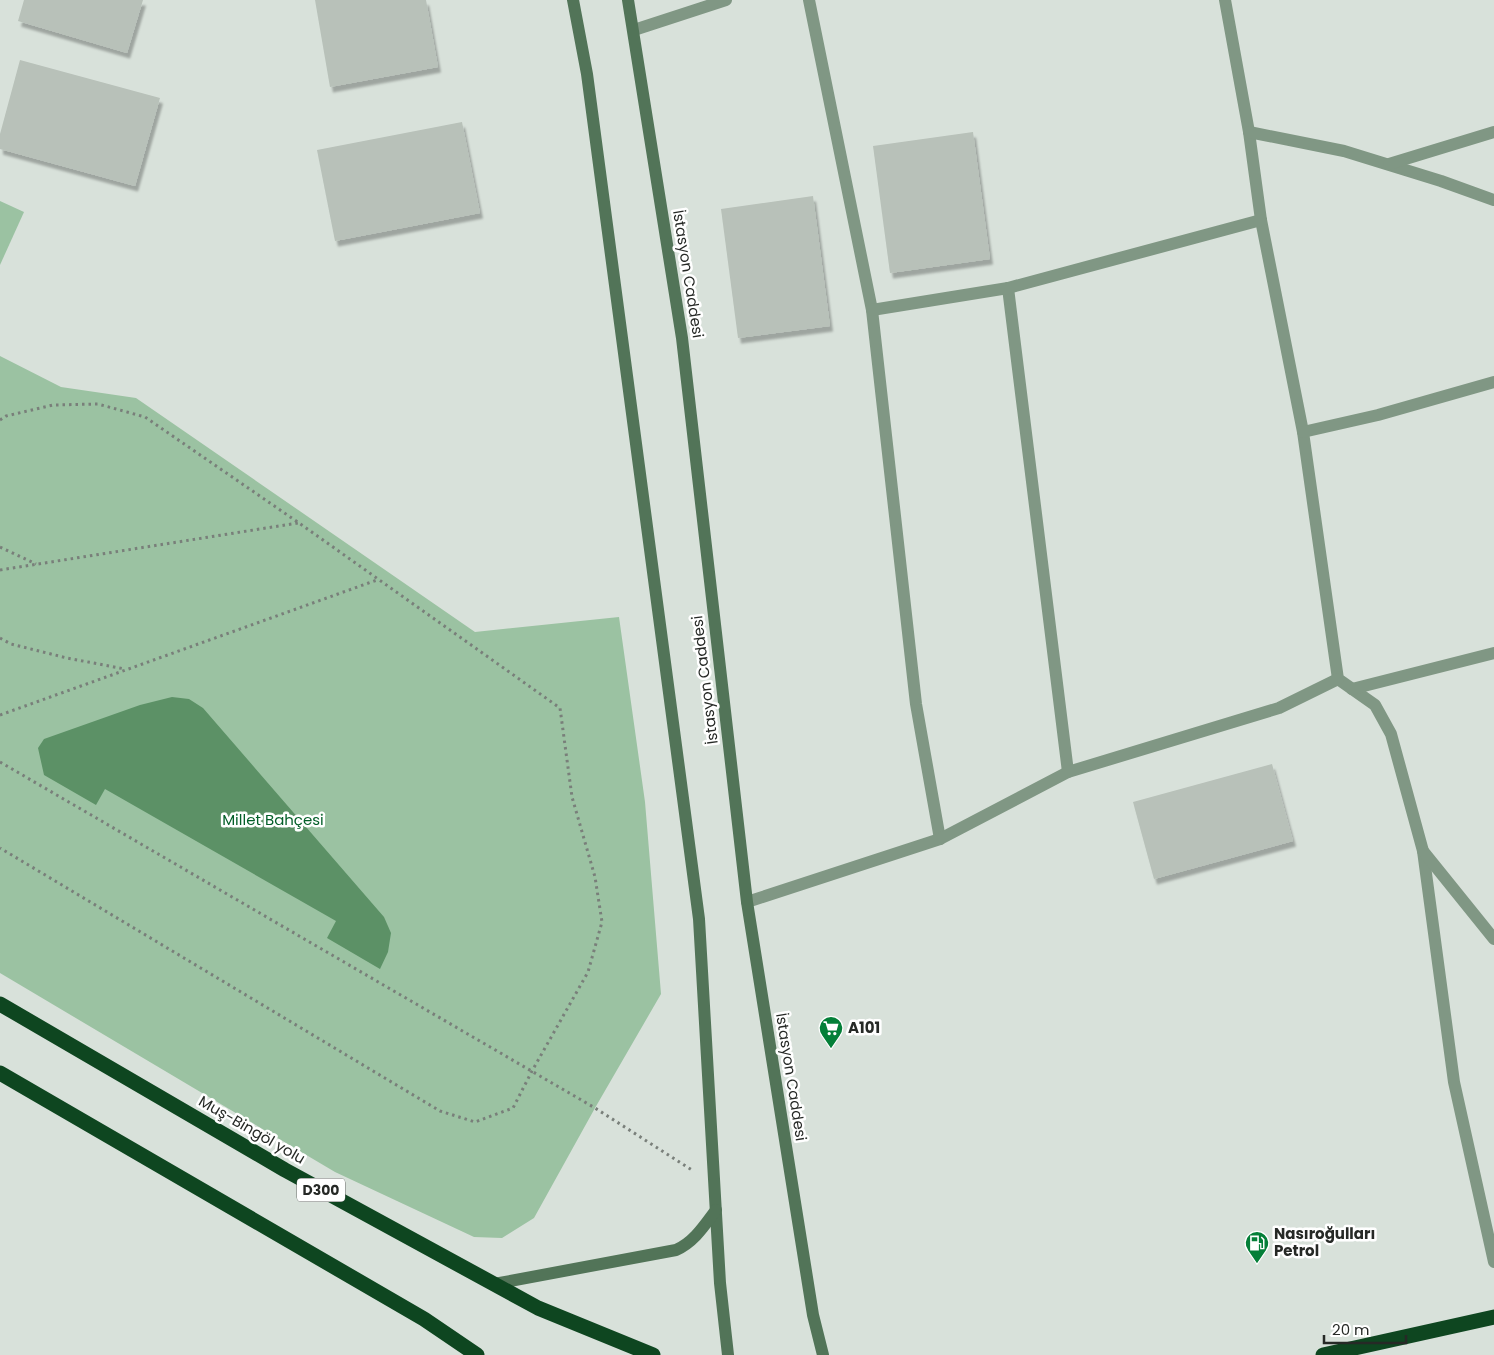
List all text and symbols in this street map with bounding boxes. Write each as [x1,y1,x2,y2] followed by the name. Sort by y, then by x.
[668,208,709,339] street label: İstasyon Caddesi
[686,615,723,746] street label: İstasyon Caddesi
[222,809,324,830] park label: Millet Bahçesi
[771,1011,812,1142] street label: İstasyon Caddesi
[818,1015,844,1049] supermarket icon: A101
[848,1017,880,1038] place label: A101
[195,1091,309,1169] street label: Muş-Bingöl yolu
[297,1178,345,1202] road number: D300
[1274,1223,1375,1261] place label: Nasıroğulları Petrol
[1244,1230,1270,1264] fuel station icon: Nasıroğulları Petrol
[1324,1312,1406,1344] scale bar
[1332,1319,1370,1340] text: 20 m

